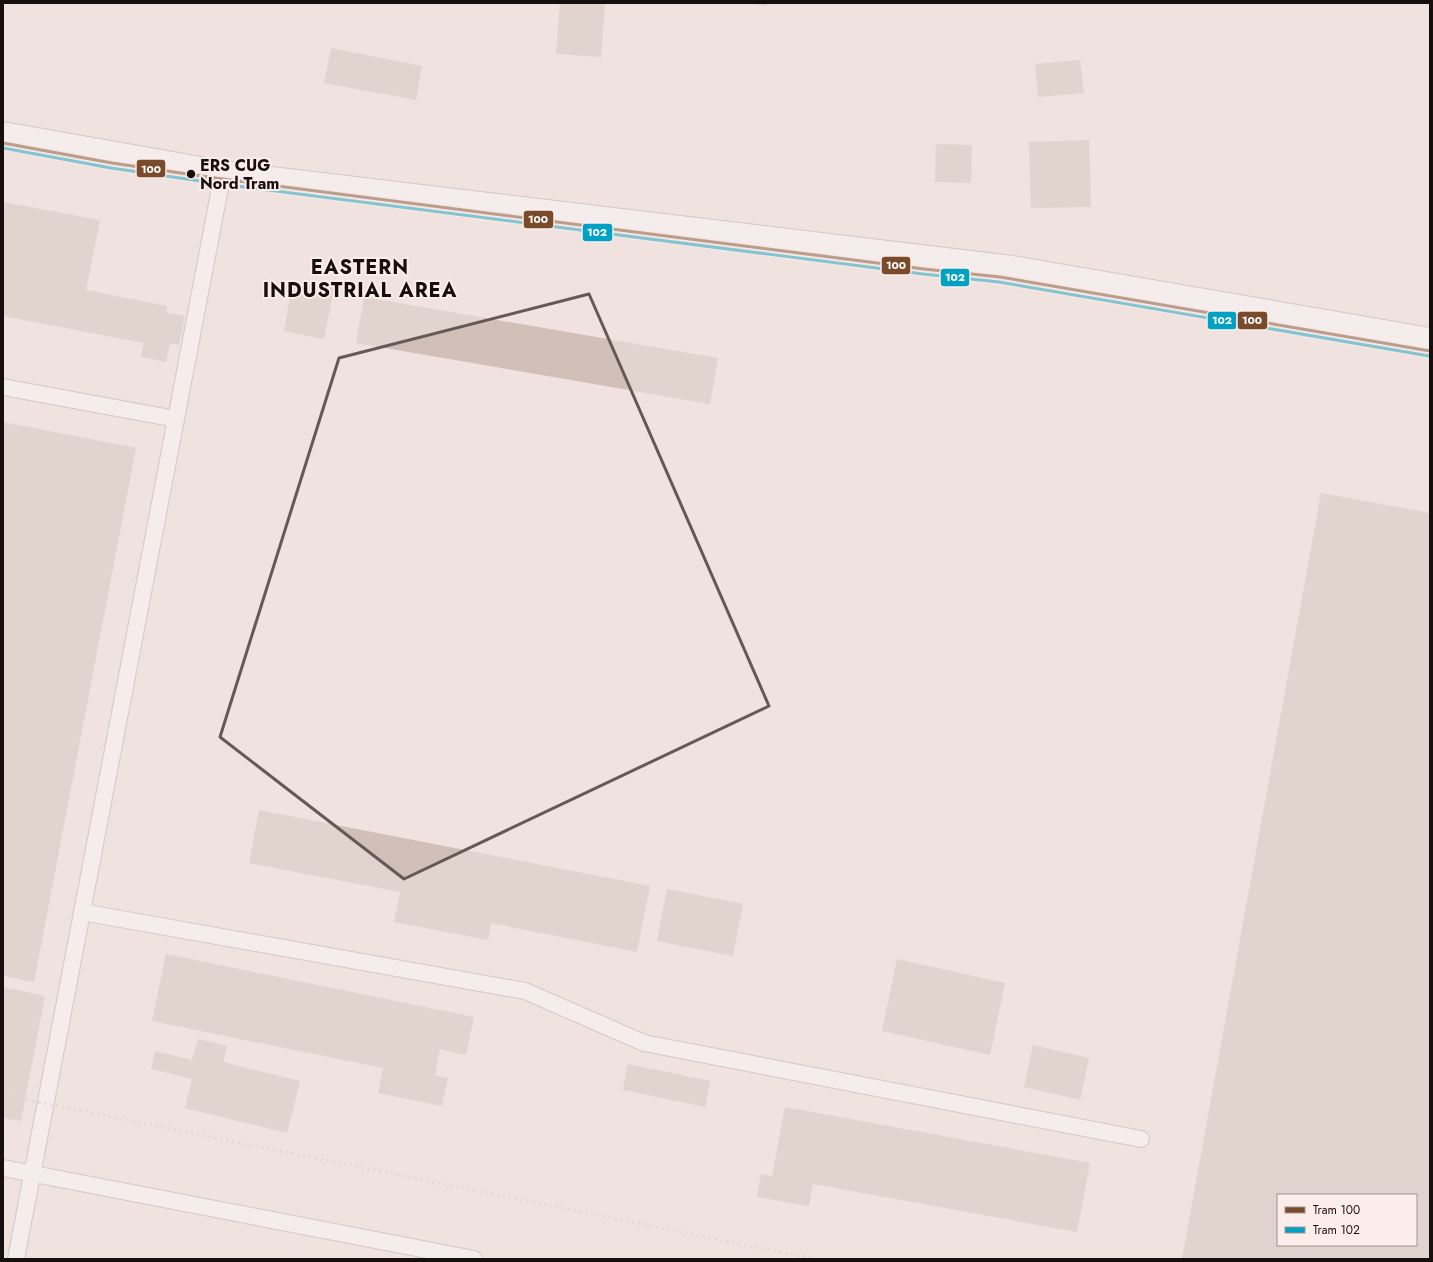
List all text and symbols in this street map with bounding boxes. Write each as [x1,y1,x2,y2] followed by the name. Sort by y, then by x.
[200,154,279,195] place label: ERS CUG Nord Tram
[136,159,166,178] line badge: 100
[141,161,161,177] text: 100
[185,168,197,180] marker: ERS CUG Nord Tram
[523,210,554,229] line badge: 100
[528,211,548,227] text: 100
[582,223,613,242] line badge: 102
[587,224,607,240] text: 102
[263,253,457,305] district label: EASTERN INDUSTRIAL AREA
[881,256,911,275] line badge: 100
[886,257,906,273] text: 100
[940,268,970,287] line badge: 102
[945,269,965,285] text: 102
[1207,311,1237,330] line badge: 102
[1237,311,1268,330] line badge: 100
[1212,312,1232,328] text: 102
[1242,312,1262,328] text: 100
[1277,1194,1417,1246] legend
[1313,1201,1360,1219] text: Tram 100
[1313,1221,1360,1239] text: Tram 102

